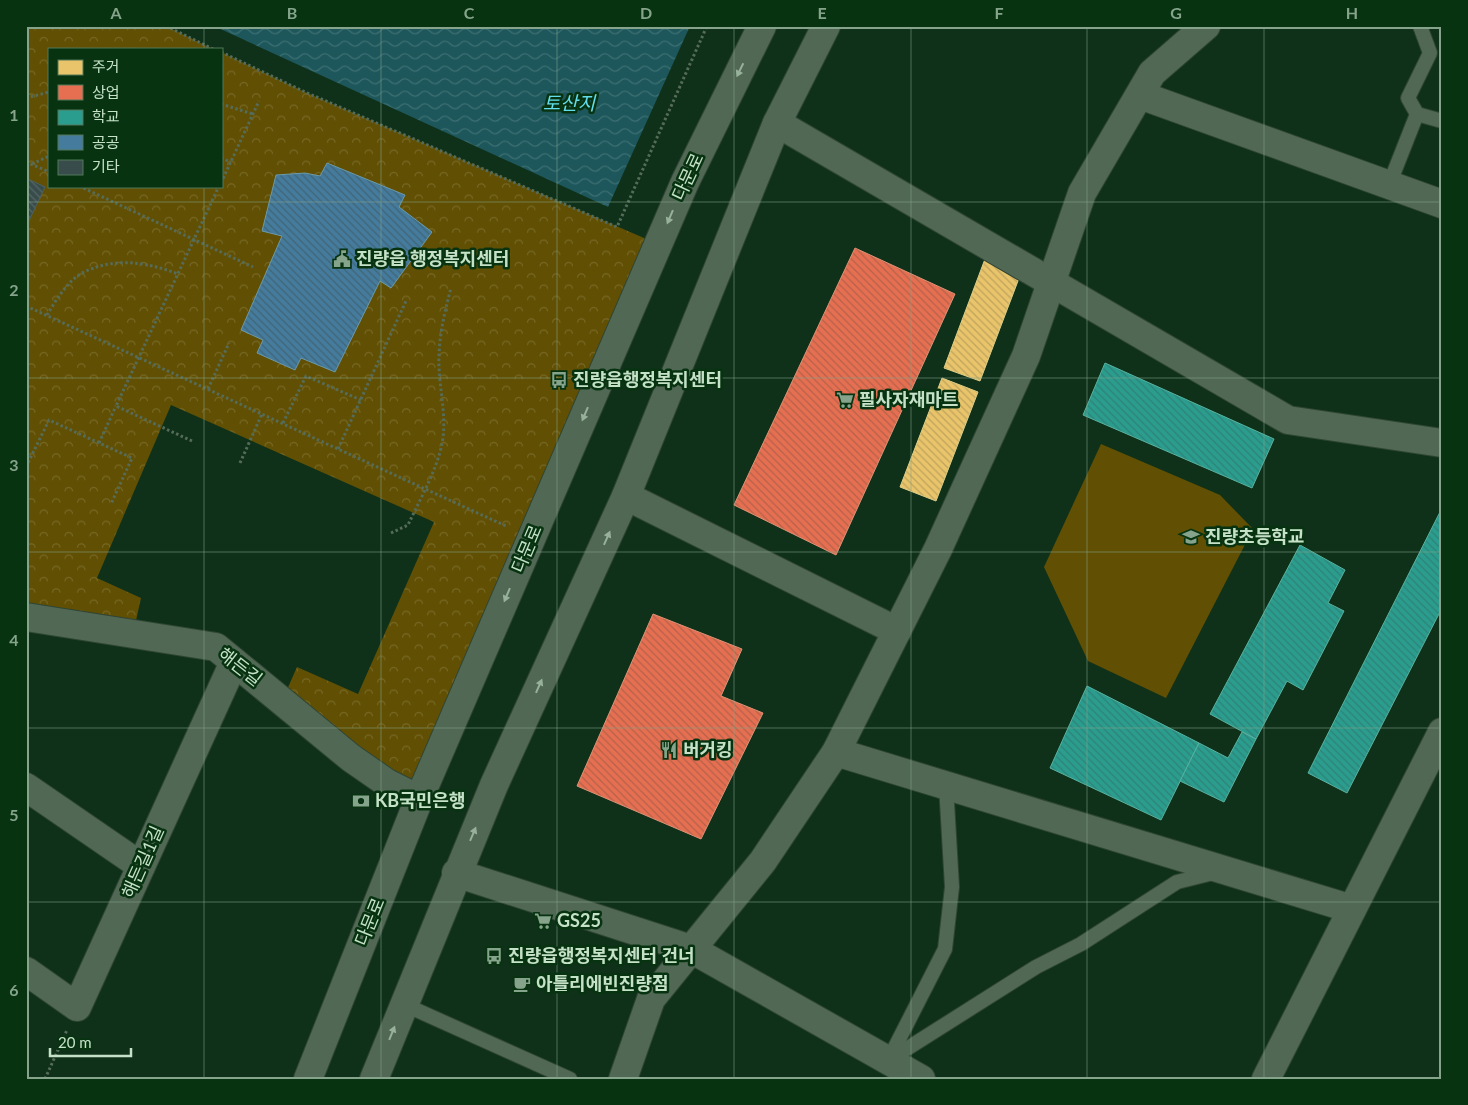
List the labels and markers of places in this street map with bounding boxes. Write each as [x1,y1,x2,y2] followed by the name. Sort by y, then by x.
[356,247,509,269] place label: 진량읍 행정복지센터
[332,249,352,269] public building icon: 진량읍 행정복지센터
[573,368,722,390] place label: 진량읍행정복지센터
[549,370,569,390] bus stop icon: 진량읍행정복지센터
[859,388,958,410] place label: 필사자재마트
[835,390,855,410] supermarket icon: 필사자재마트
[1205,525,1304,547] place label: 진량초등학교
[1181,527,1201,547] school or university icon: 진량초등학교
[683,738,733,760] place label: 버거킹
[659,740,679,760] restaurant icon: 버거킹
[375,789,465,811] place label: KB국민은행
[351,791,371,811] bank icon: KB국민은행
[557,909,601,931] place label: GS25
[533,911,553,931] supermarket icon: GS25
[508,944,695,966] place label: 진량읍행정복지센터 건너
[484,946,504,966] bus stop icon: 진량읍행정복지센터 건너
[536,972,668,994] place label: 아틀리에빈진량점
[512,974,532,994] cafe icon: 아틀리에빈진량점

